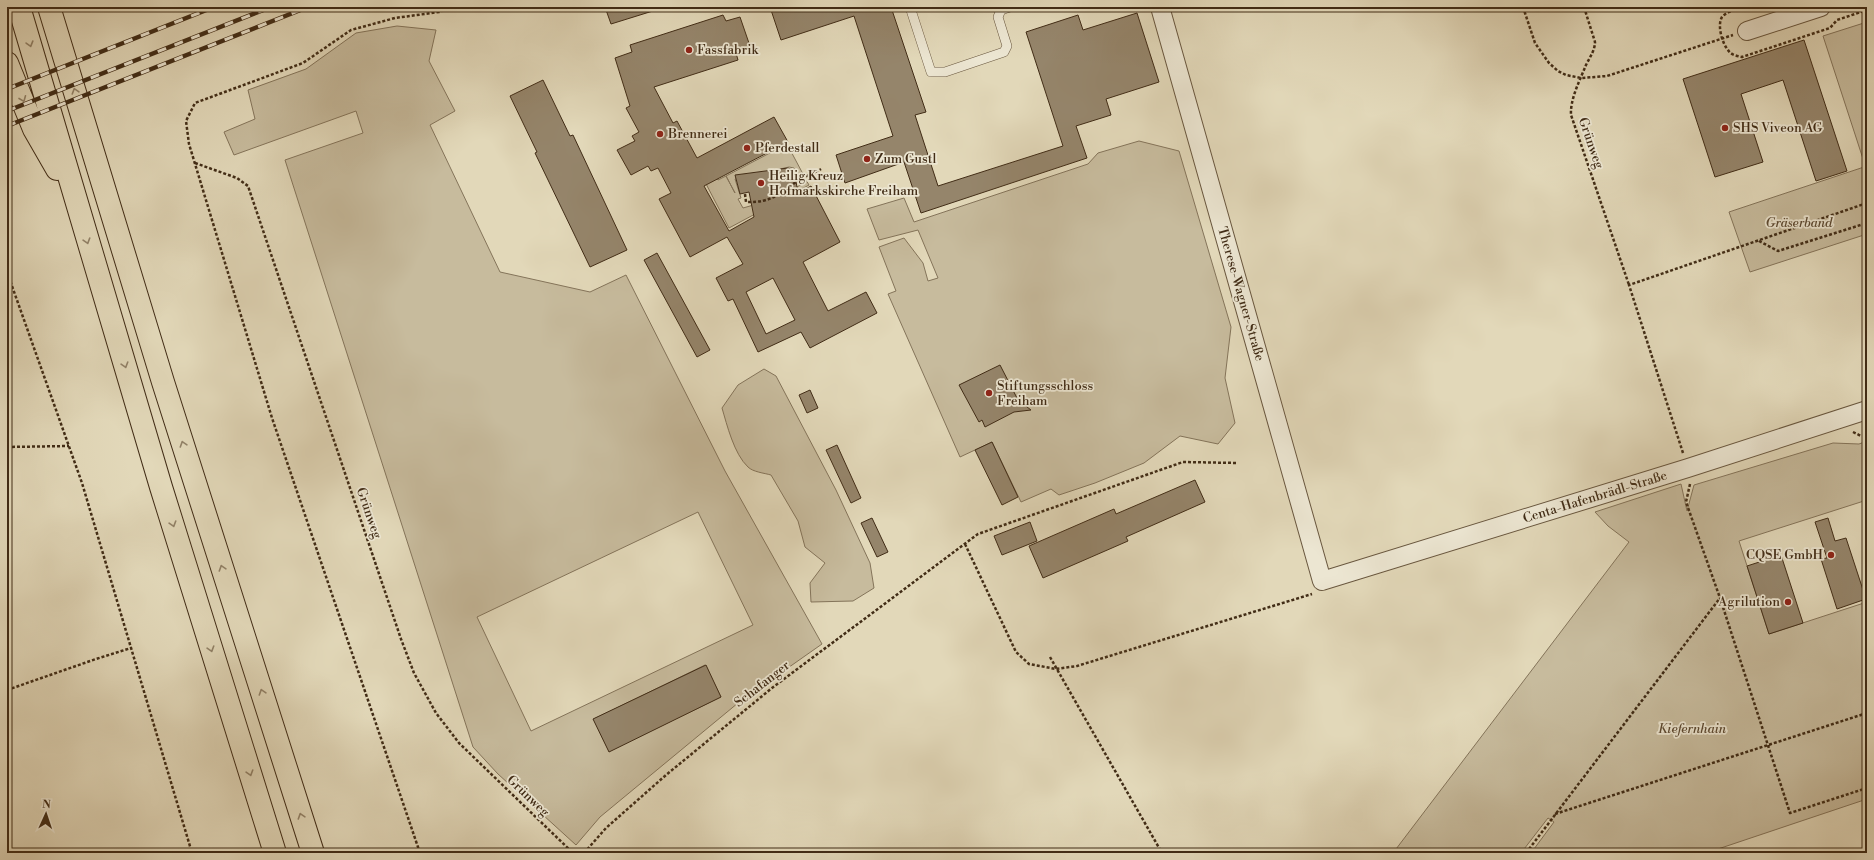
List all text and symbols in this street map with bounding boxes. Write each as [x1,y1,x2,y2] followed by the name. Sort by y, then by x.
[25,41,34,48] one-way arrow
[697,42,760,58] place label: Fassfabrik
[684,45,694,55] marker: Fassfabrik
[71,88,80,95] one-way arrow
[18,95,26,102] one-way arrow
[1575,115,1607,171] street label: Grünweg
[1733,120,1823,136] place label: SHS Viveon AG
[1720,123,1730,133] marker: SHS Viveon AG
[667,126,728,142] place label: Brennerei
[655,129,665,139] marker: Brennerei
[755,140,819,156] place label: Pferdestall
[742,143,752,153] marker: Pferdestall
[875,151,936,167] place label: Zum Gustl
[862,154,872,164] marker: Zum Gustl
[769,168,919,199] place label: Heilig Kreuz Hofmarkskirche Freiham
[756,178,766,188] marker: Heilig Kreuz Hofmarkskirche Freiham
[1766,215,1833,231] park label: Gräserband
[1214,225,1268,363] street label: Therese-Wagner-Straße
[82,237,91,244] one-way arrow
[120,361,129,368] one-way arrow
[997,378,1093,409] place label: Stiftungsschloss Freiham
[984,388,994,398] marker: Stiftungsschloss Freiham
[179,441,187,448] one-way arrow
[1521,467,1669,527] street label: Centa-Hafenbrädl-Straße
[353,485,385,541] street label: Grünweg
[168,521,177,528] one-way arrow
[1746,547,1824,563] place label: CQSE GmbH
[1826,550,1836,560] marker: CQSE GmbH
[218,565,227,572] one-way arrow
[1717,594,1780,610] place label: Agrilution
[1783,597,1793,607] marker: Agrilution
[207,645,215,652] one-way arrow
[731,657,793,711] street label: Schafanger
[258,689,266,696] one-way arrow
[1658,721,1727,737] park label: Kiefernhain
[245,769,254,776] one-way arrow
[503,772,553,820] street label: Grünweg
[26,794,66,834] north arrow
[42,798,51,812] text: N
[297,813,306,820] one-way arrow

